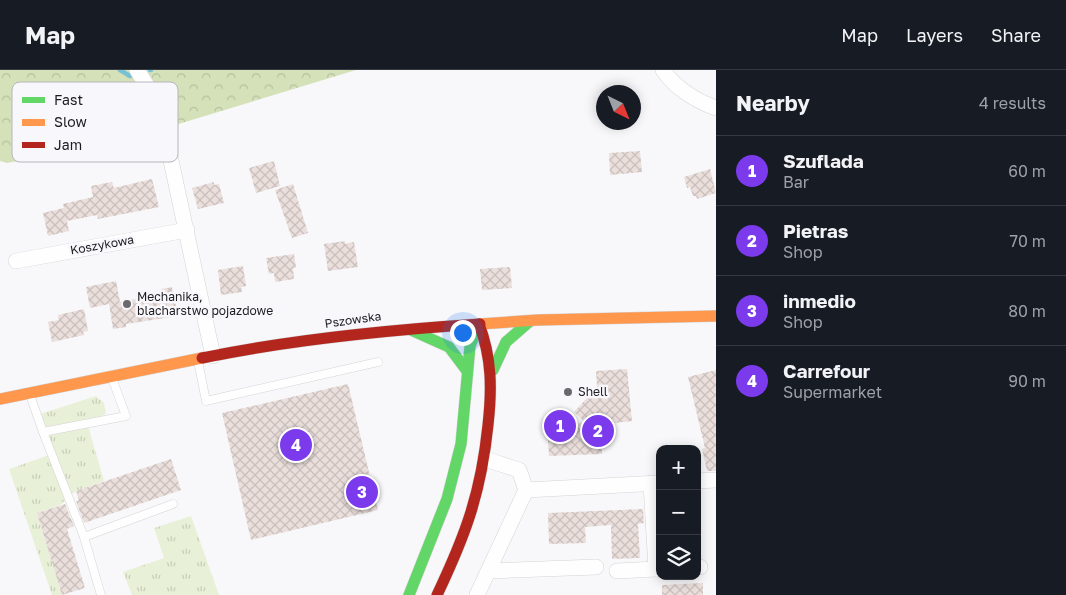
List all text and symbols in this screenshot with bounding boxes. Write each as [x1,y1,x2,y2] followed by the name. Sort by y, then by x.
[25,20,75,49] text: Map
[841,24,878,46] text: Map
[906,24,963,46] text: Layers
[991,24,1041,46] text: Share
[12,82,178,162] legend
[596,85,641,130] north arrow
[736,90,810,116] text: Nearby
[54,91,83,108] text: Fast
[979,93,1046,113] text: 4 results
[54,113,87,130] text: Slow
[54,136,82,153] text: Jam
[783,149,864,172] text: Szuflada
[748,161,756,181] text: 1
[1008,161,1046,181] text: 60 m
[783,172,809,192] text: Bar
[783,219,848,242] text: Pietras
[747,231,757,251] text: 2
[1009,231,1046,251] text: 70 m
[69,232,135,257] street label: Koszykowa
[783,242,823,262] text: Shop
[137,289,273,318] place label: Mechanika, blacharstwo pojazdowe
[783,289,856,312] text: inmedio
[121,298,133,310] marker: Mechanika, blacharstwo pojazdowe
[747,301,757,321] text: 3
[1008,301,1046,321] text: 80 m
[324,308,382,331] street label: Pszowska
[783,312,823,332] text: Shop
[450,320,476,346] your location
[783,359,870,382] text: Carrefour
[747,371,757,391] text: 4
[1008,371,1046,391] text: 90 m
[783,382,882,402] text: Supermarket
[578,384,608,399] place label: Shell
[562,386,574,398] marker: Shell
[544,407,576,445] pin: 1
[582,412,614,450] pin: 2
[280,426,312,464] pin: 4
[656,445,701,580] map controls
[656,445,701,490] button: +
[346,473,378,511] pin: 3
[656,490,701,535] button: −
[656,535,701,580] button: layers

